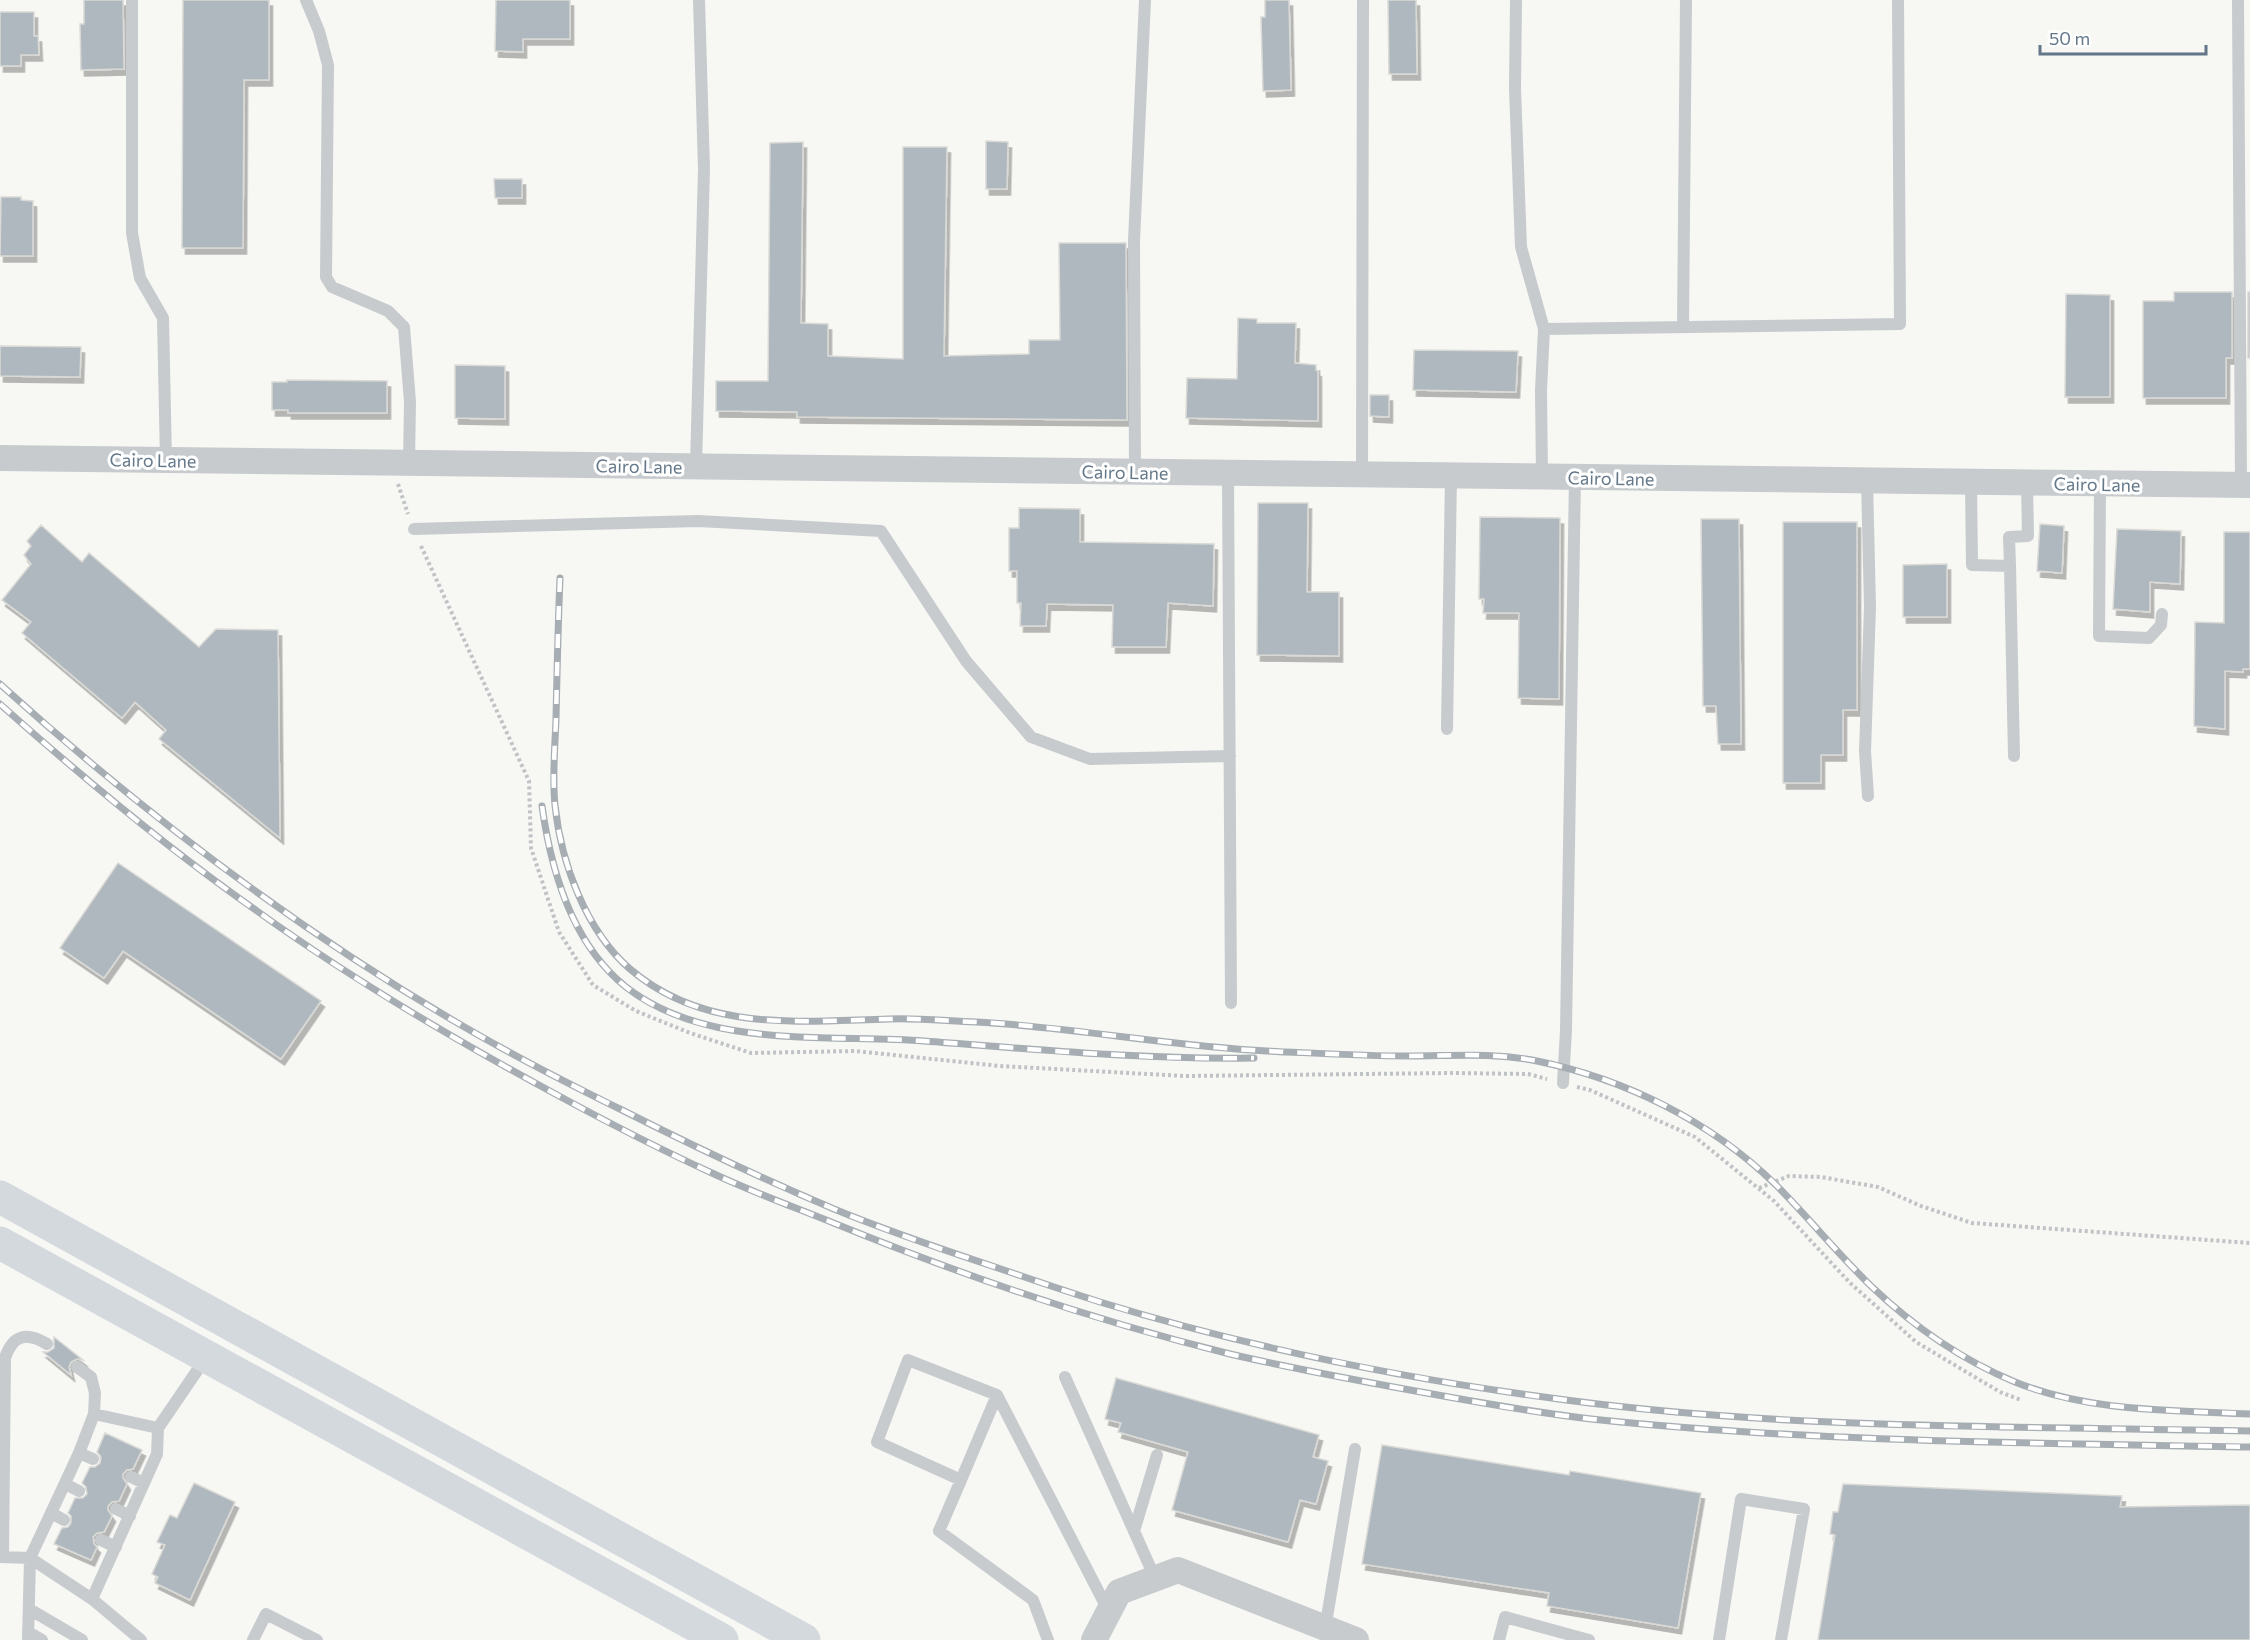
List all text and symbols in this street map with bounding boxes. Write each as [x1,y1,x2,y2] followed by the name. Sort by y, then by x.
[2040,18,2206,56] scale bar
[2049,27,2090,49] text: 50 m
[109,448,197,472] street label: Cairo Lane
[595,454,683,478] street label: Cairo Lane
[1081,460,1169,484] street label: Cairo Lane
[1567,466,1655,490] street label: Cairo Lane
[2053,472,2141,496] street label: Cairo Lane

